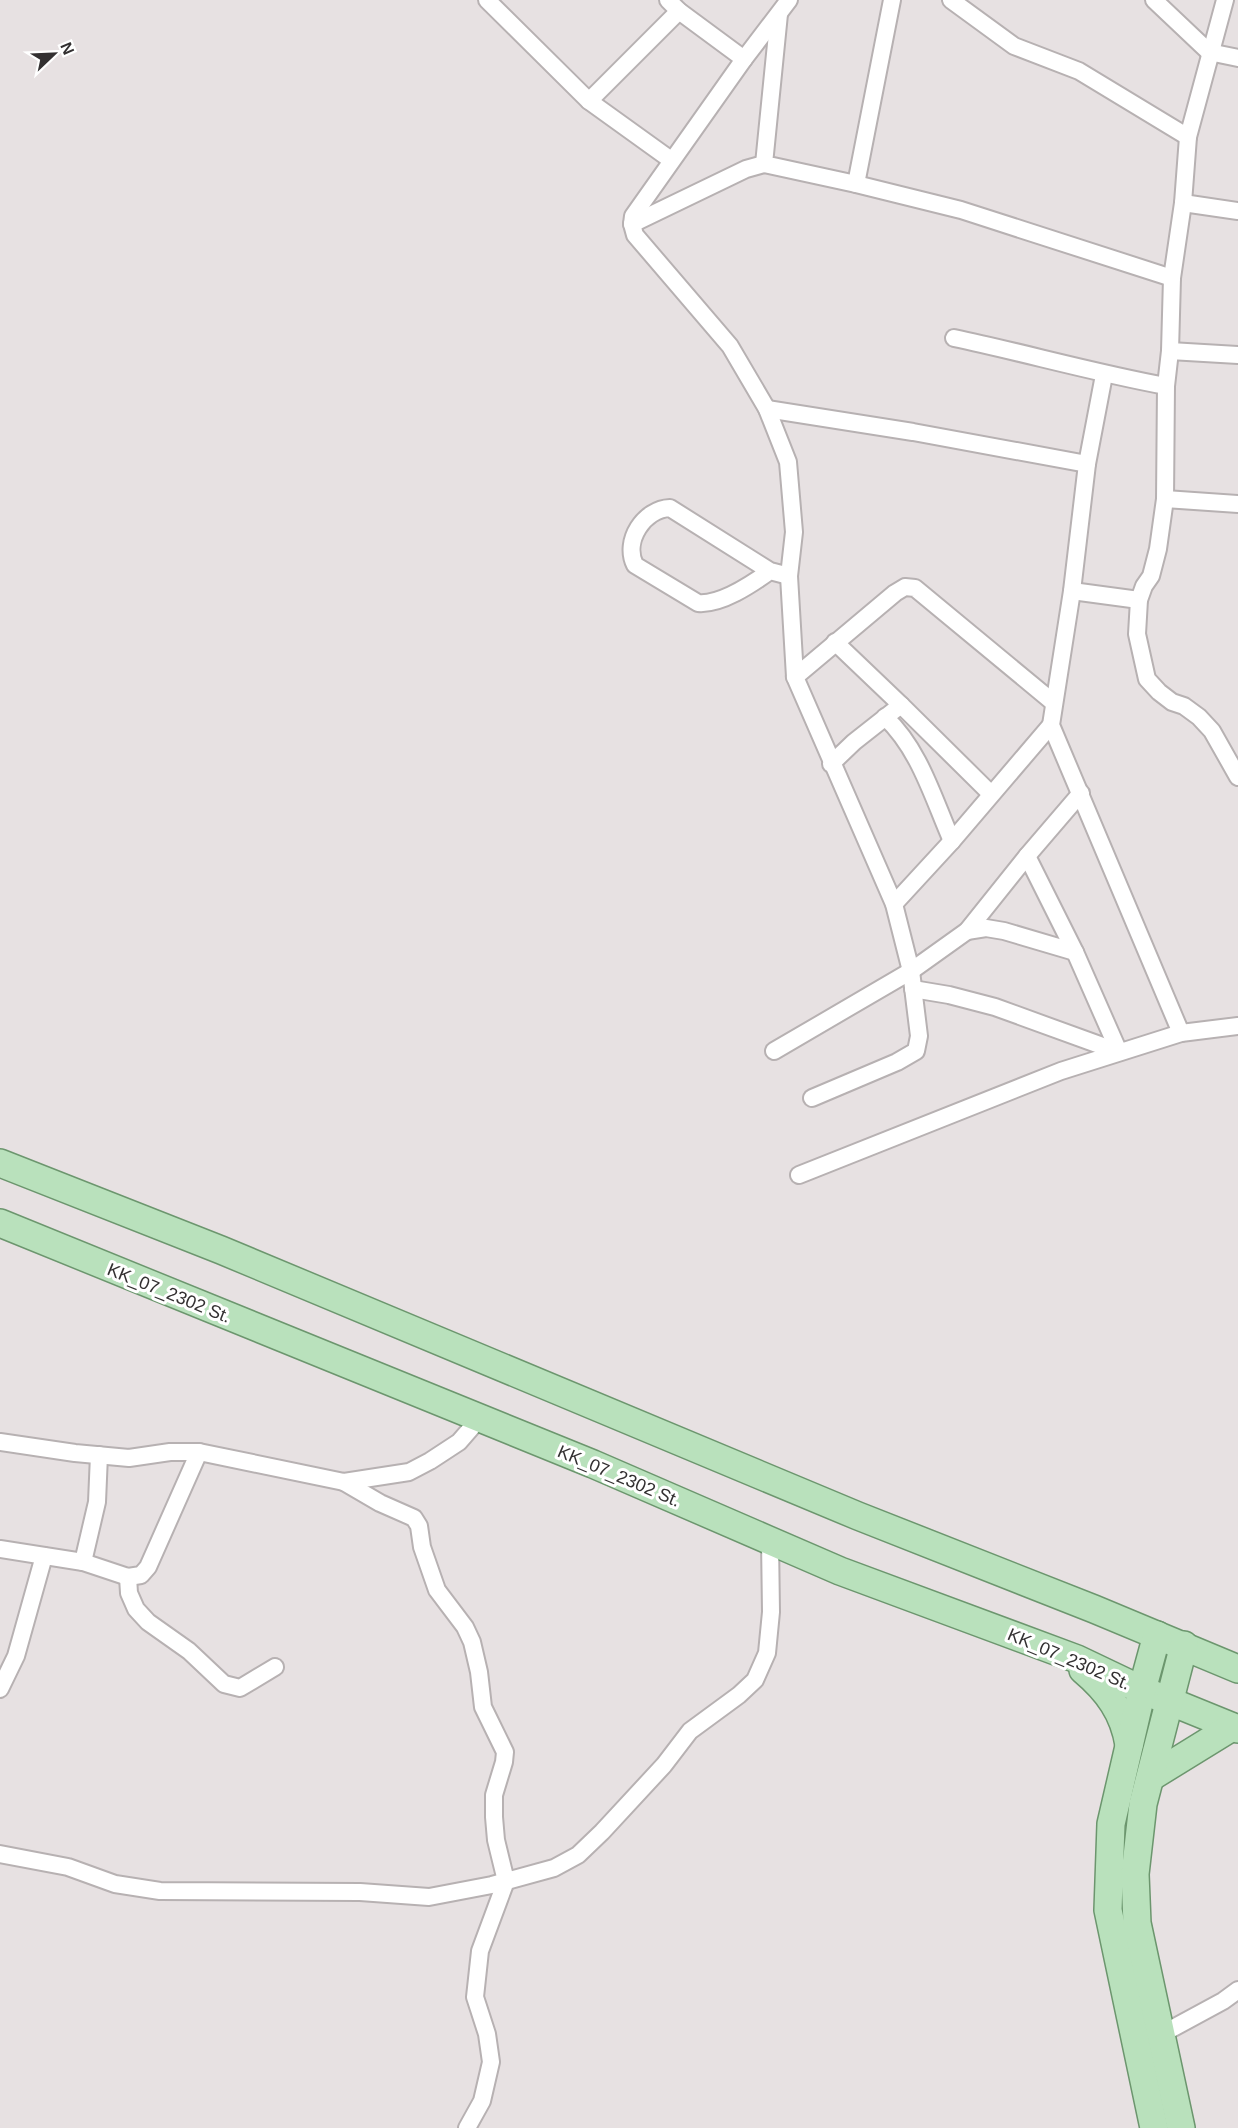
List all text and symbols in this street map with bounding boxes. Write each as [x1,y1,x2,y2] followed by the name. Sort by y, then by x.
[24,24,84,84] north arrow
[57,40,77,57] text: N
[104,1259,234,1328] street label: KK_07_2302 St.
[554,1441,683,1512] street label: KK_07_2302 St.
[1004,1624,1133,1695] street label: KK_07_2302 St.

